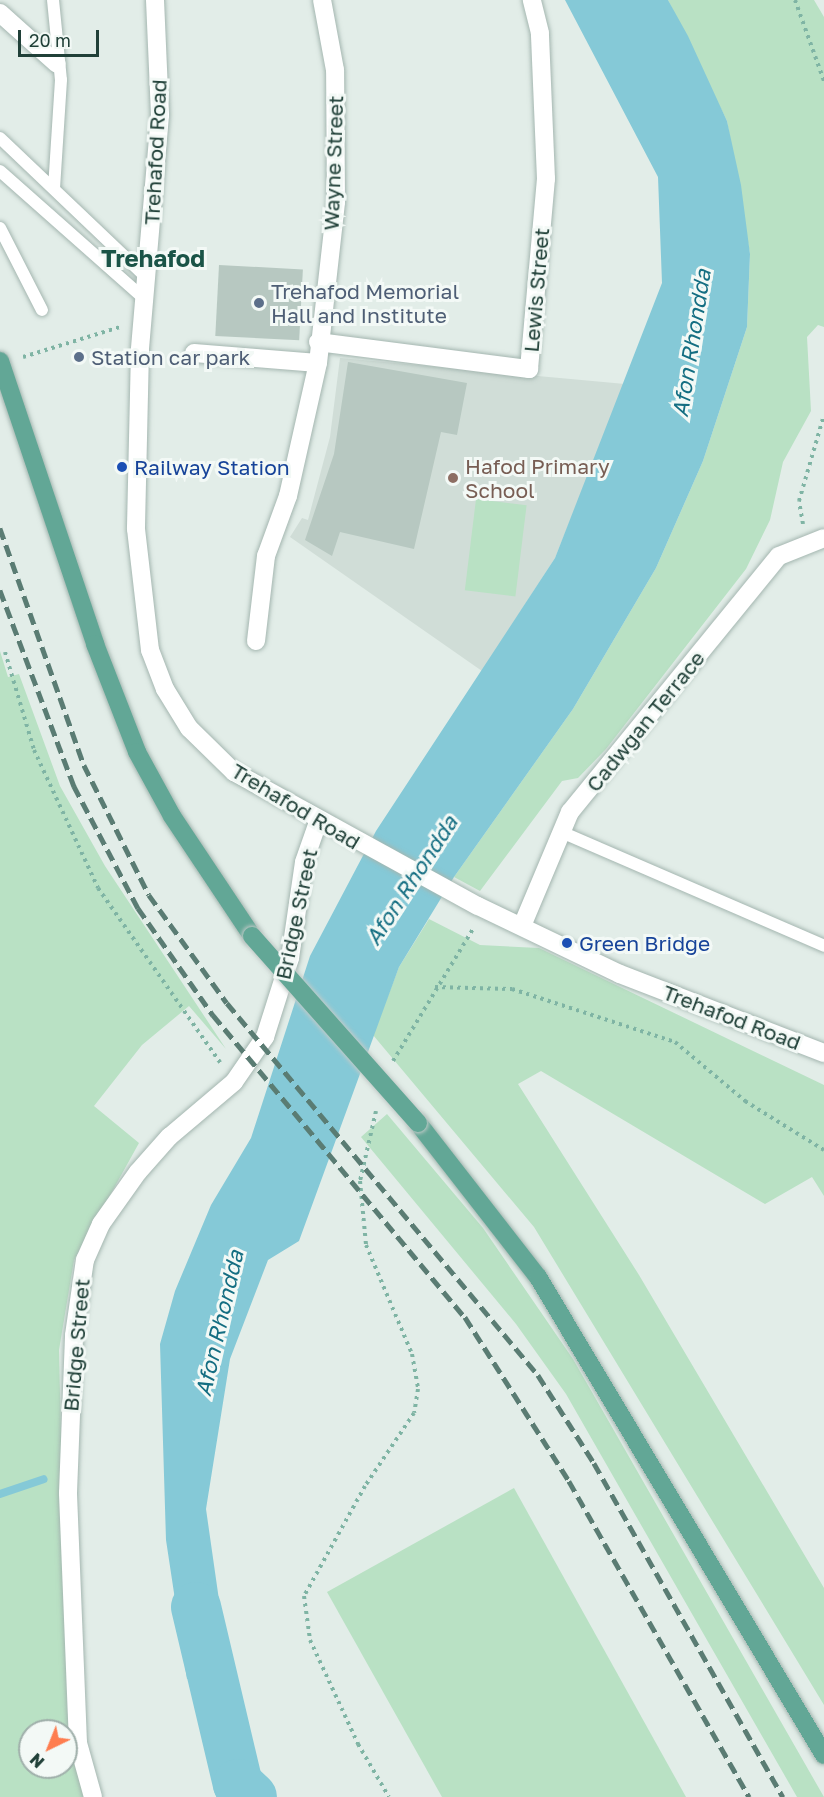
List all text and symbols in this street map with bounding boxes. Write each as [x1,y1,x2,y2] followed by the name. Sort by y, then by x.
[21,18,102,56] scale bar
[29,29,71,51] text: 20 m
[139,79,171,225] street label: Trehafod Road
[318,95,348,231] street label: Wayne Street
[518,227,554,353] street label: Lewis Street
[101,244,205,272] district label: Trehafod
[666,267,716,419] water label: Afon Rhondda
[271,278,459,328] place label: Trehafod Memorial Hall and Institute
[252,296,266,310] marker: Trehafod Memorial Hall and Institute
[91,344,250,370] place label: Station car park
[72,350,86,364] marker: Station car park
[465,453,610,503] place label: Hafod Primary School
[134,454,290,480] place label: Railway Station
[115,460,129,474] marker: Railway Station
[446,471,460,485] marker: Hafod Primary School
[581,646,709,796] street label: Cadwgan Terrace
[227,758,365,854] street label: Trehafod Road
[359,810,463,950] water label: Afon Rhondda
[270,846,322,982] street label: Bridge Street
[579,930,710,956] place label: Green Bridge
[560,936,574,950] marker: Green Bridge
[659,979,805,1055] street label: Trehafod Road
[189,1247,249,1399] water label: Afon Rhondda
[58,1278,94,1412] street label: Bridge Street
[18,1719,78,1779] north arrow
[26,1749,48,1772] text: N

